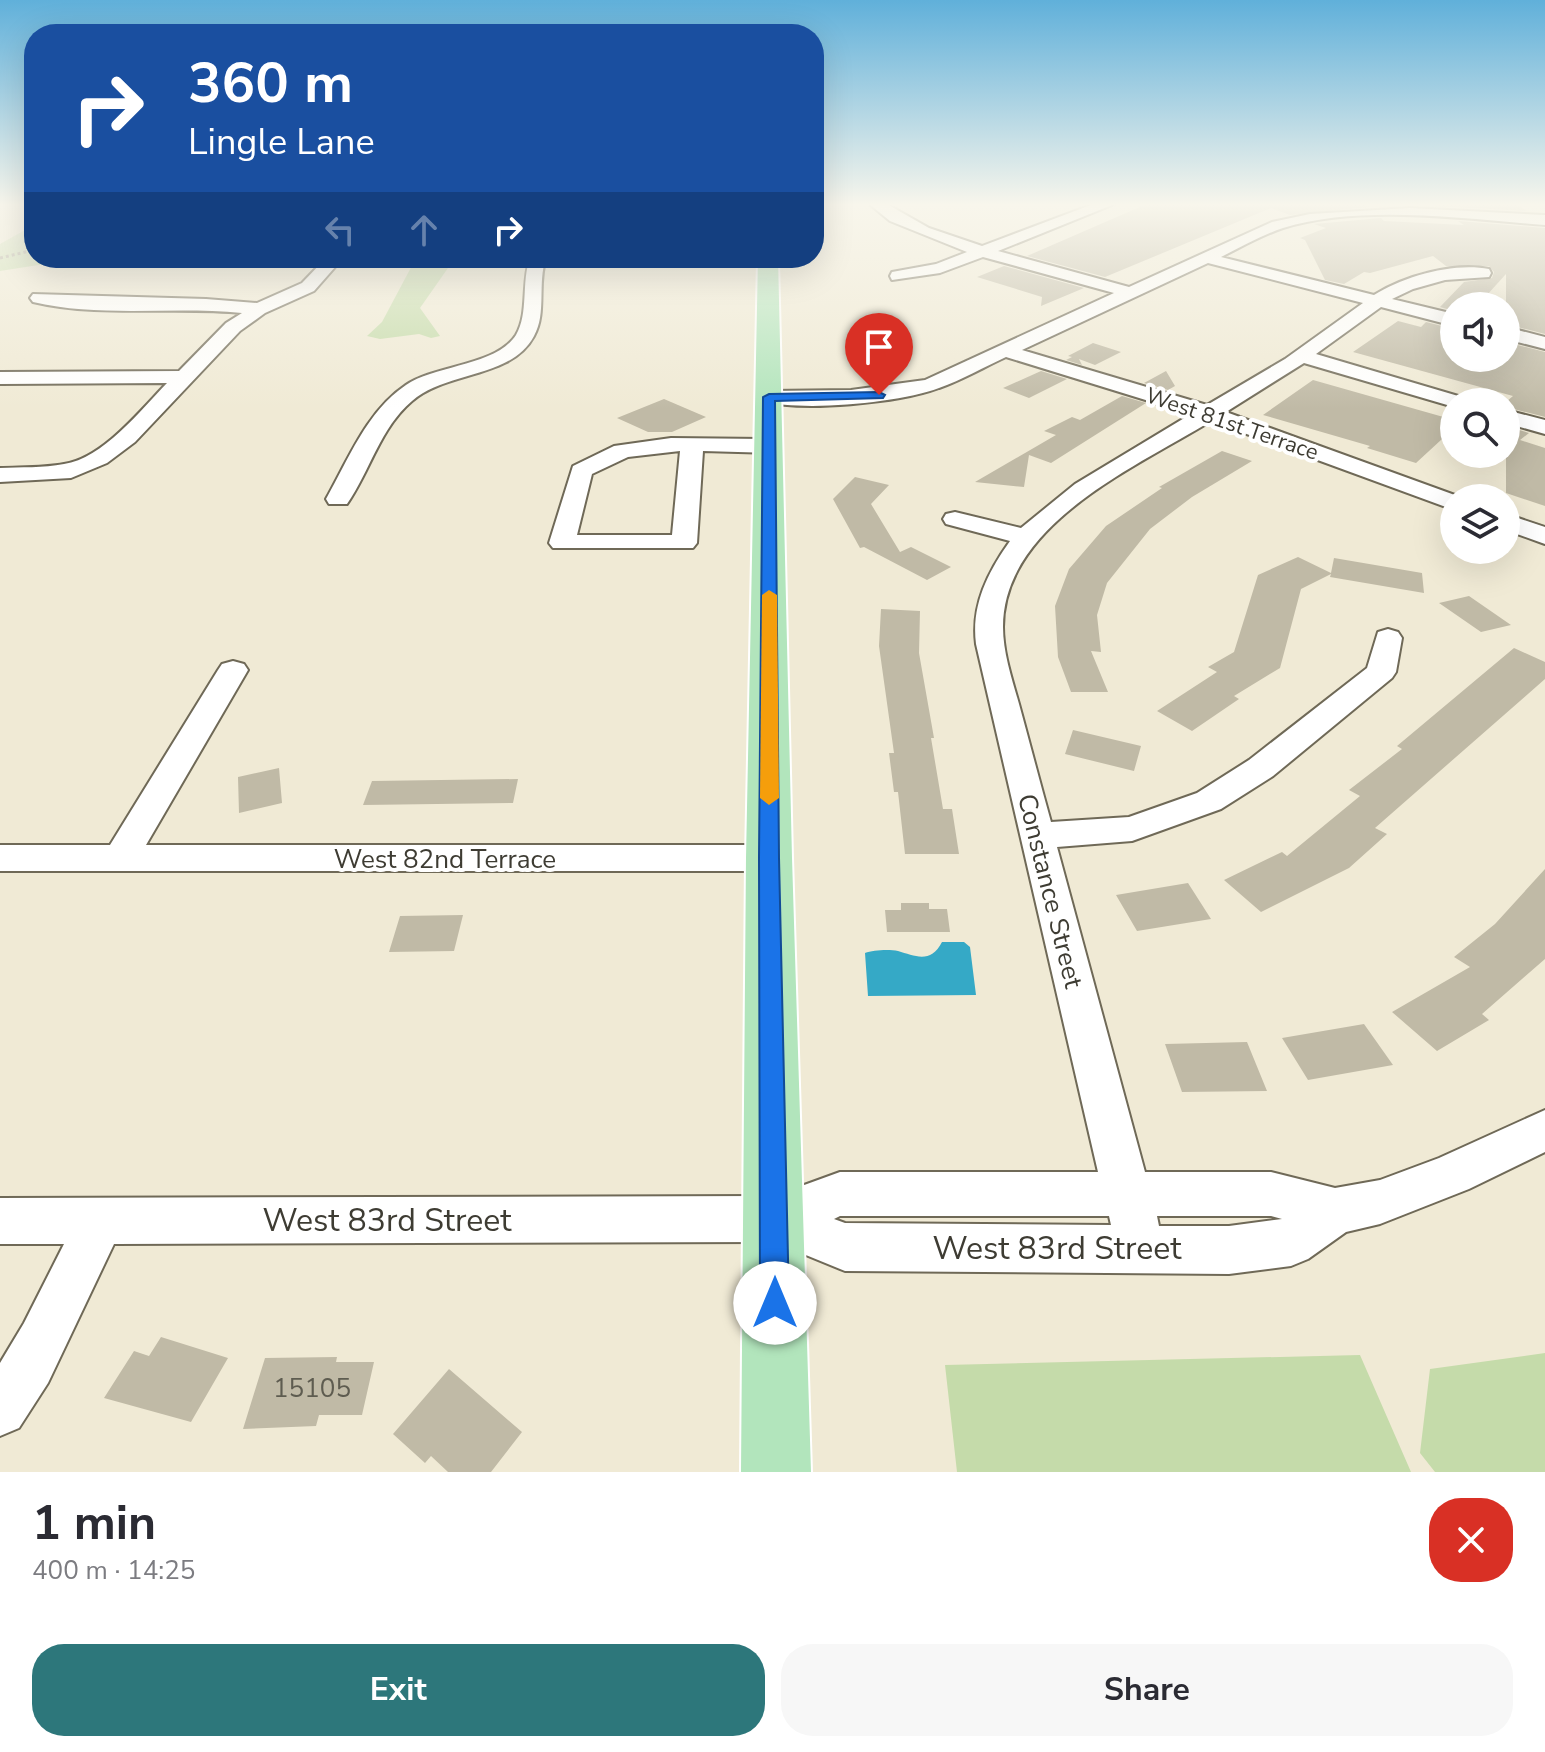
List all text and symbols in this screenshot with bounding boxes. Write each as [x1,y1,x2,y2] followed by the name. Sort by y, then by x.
[188,45,353,122] text: 360 m
[56,56,160,160] icon: right
[188,118,375,167] text: Lingle Lane
[318,208,362,252] icon: left
[402,208,446,252] icon: ahead
[486,208,530,252] icon: right
[1440,292,1520,564] map controls
[1440,292,1520,372] button: sound
[845,313,913,395] pin
[857,325,901,369] icon: arrive
[1142,380,1322,468] street label: West 81st Terrace
[1440,388,1520,468] button: search
[1440,484,1520,564] button: layers
[1009,790,1091,993] street label: Constance Street
[334,842,556,877] street label: West 82nd Terrace
[263,1199,512,1242] street label: West 83rd Street
[933,1227,1182,1270] street label: West 83rd Street
[733,1261,817,1345] position arrow
[273,1371,351,1406] house number: 15105
[32,1490,156,1556] text: 1 min
[1429,1498,1513,1582] button: close
[32,1553,195,1588] text: 400 m · 14:25
[32,1644,765,1736] button: Exit
[781,1644,1513,1736] button: Share

